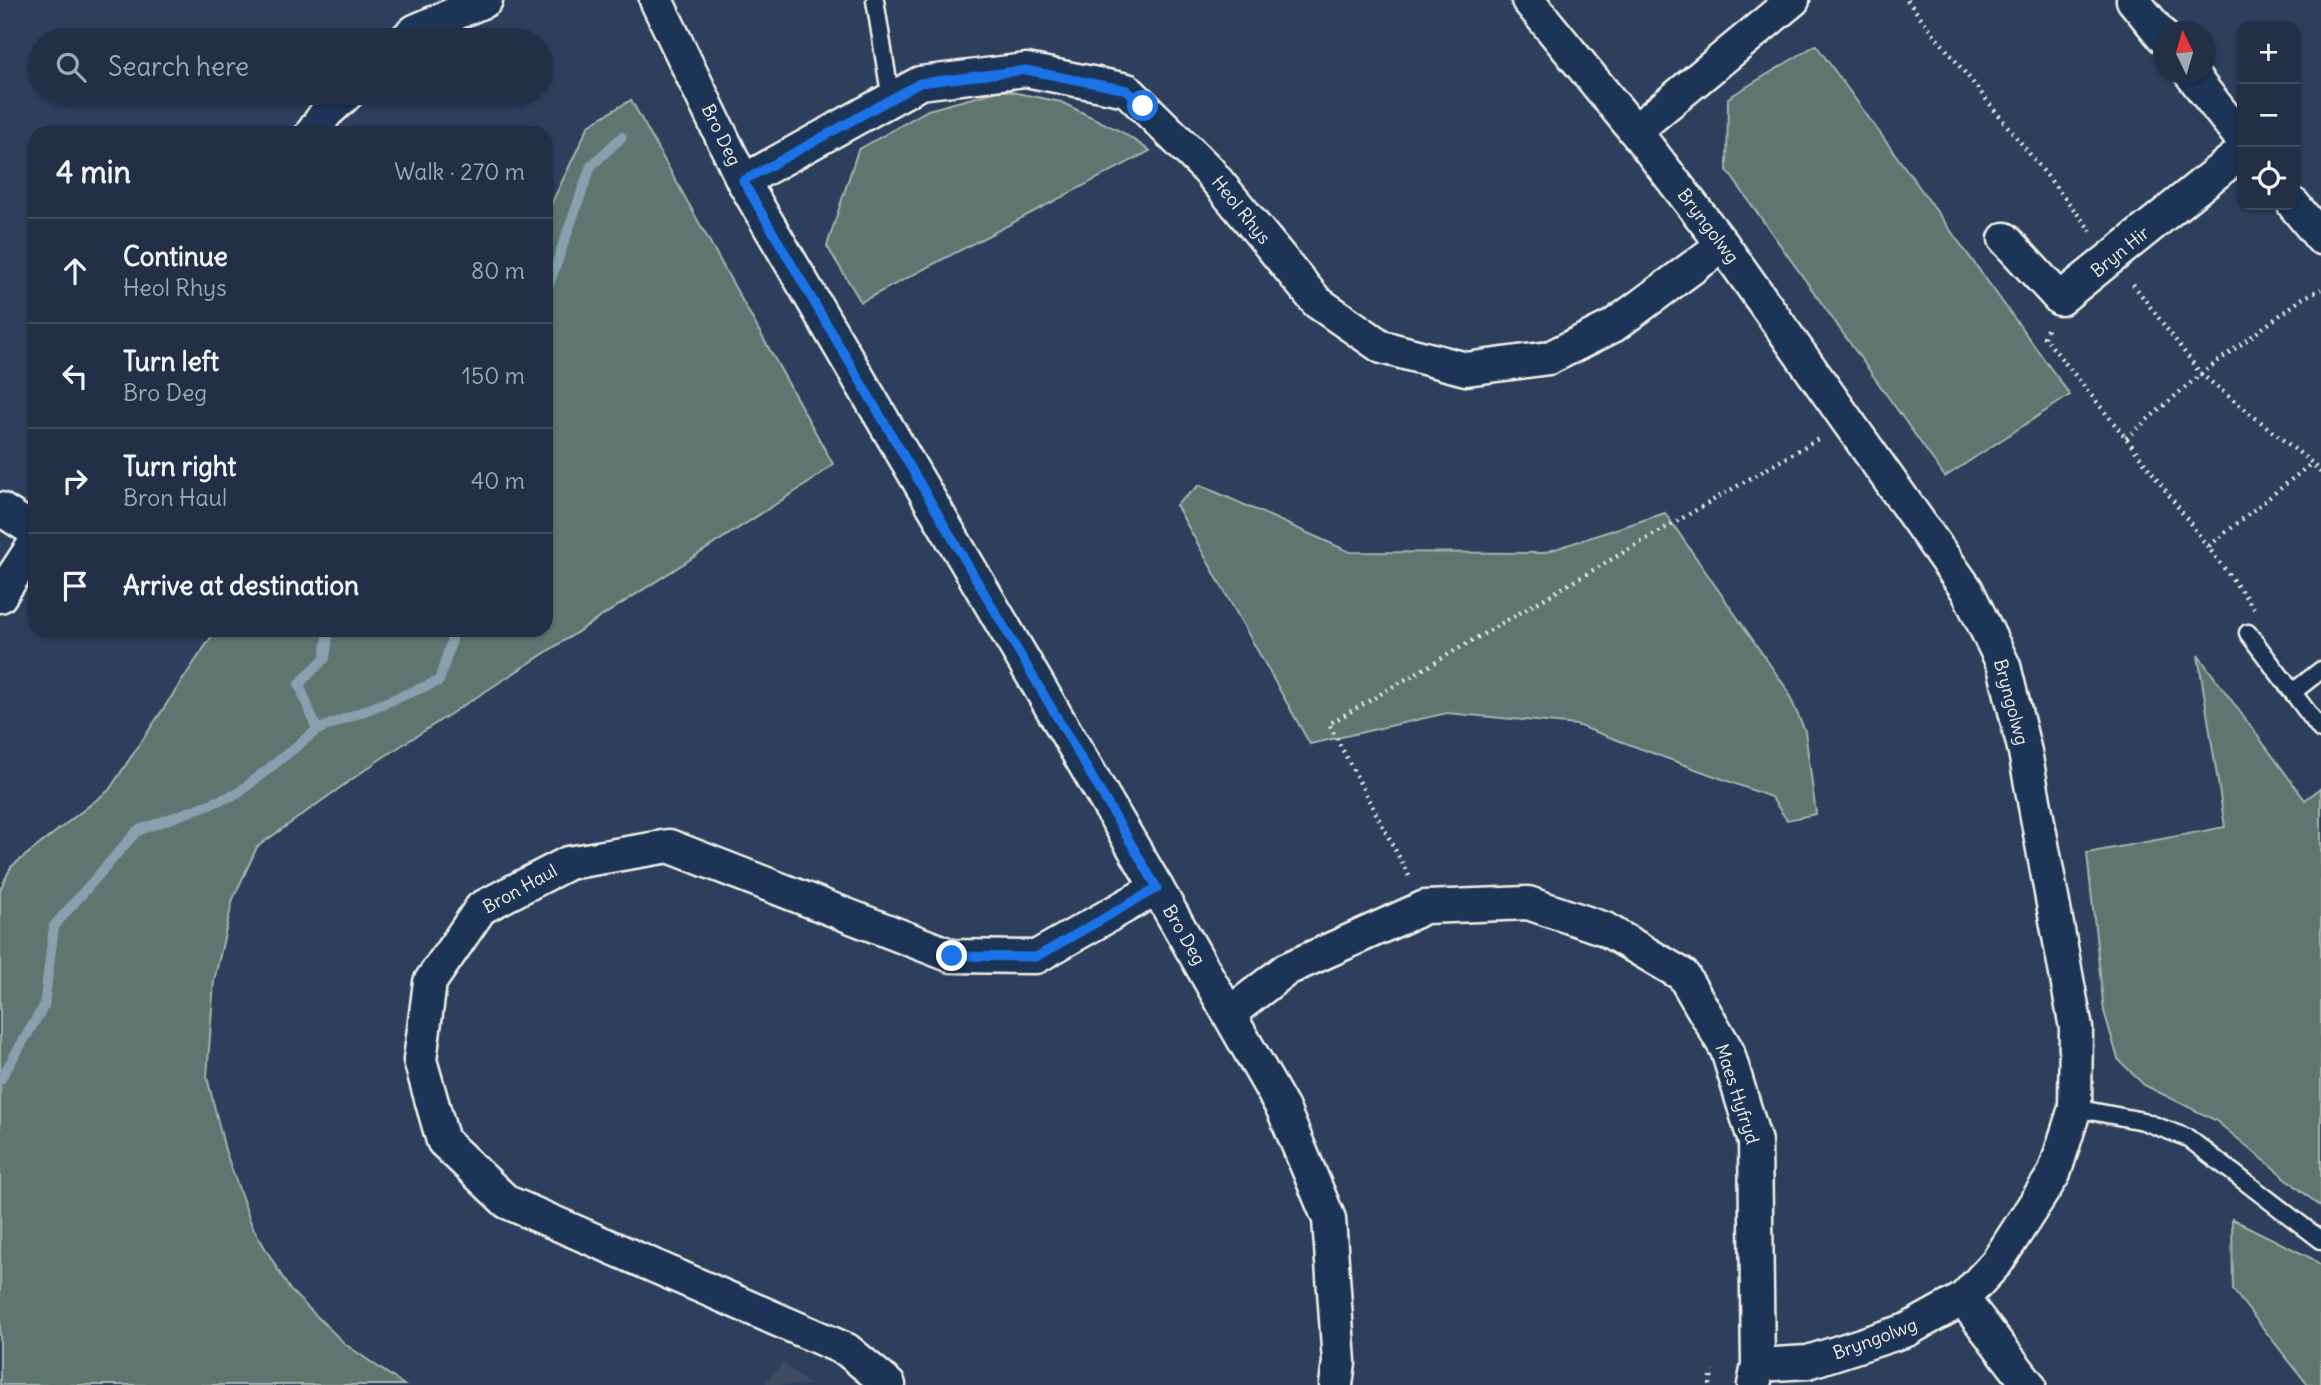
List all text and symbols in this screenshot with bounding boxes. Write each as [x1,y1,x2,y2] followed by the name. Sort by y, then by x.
[2153,21,2216,84] north arrow
[2237,21,2300,210] map controls
[2237,21,2300,84] button: +
[28,28,553,105] search box
[52,48,90,86] icon: search
[108,50,249,83] text: Search here
[2237,84,2300,147] button: −
[1127,90,1158,121] route start
[697,100,746,169] street label: Bro Deg
[2237,147,2300,210] button: locate
[56,153,131,191] text: 4 min
[394,157,525,186] text: Walk · 270 m
[1207,171,1276,248] street label: Heol Rhys
[1673,184,1744,268] street label: Bryngolwg
[2086,221,2154,282] street label: Bryn Hir
[123,240,228,273] text: Continue
[56,252,94,290] icon: ahead
[471,256,525,285] text: 80 m
[123,273,227,302] text: Heol Rhys
[123,345,219,378] text: Turn left
[56,357,94,395] icon: left
[462,361,525,390] text: 150 m
[123,378,207,407] text: Bro Deg
[123,450,236,483] text: Turn right
[56,462,94,500] icon: right
[471,466,525,495] text: 40 m
[123,483,227,512] text: Bron Haul
[56,567,94,605] icon: arrive
[123,569,359,602] text: Arrive at destination
[1989,656,2034,747] street label: Bryngolwg
[479,859,561,918] street label: Bron Haul
[1158,900,1211,969] street label: Bro Deg
[936,940,967,971] route end
[1710,1041,1765,1147] street label: Maes Hyfryd
[1829,1313,1920,1364] street label: Bryngolwg

